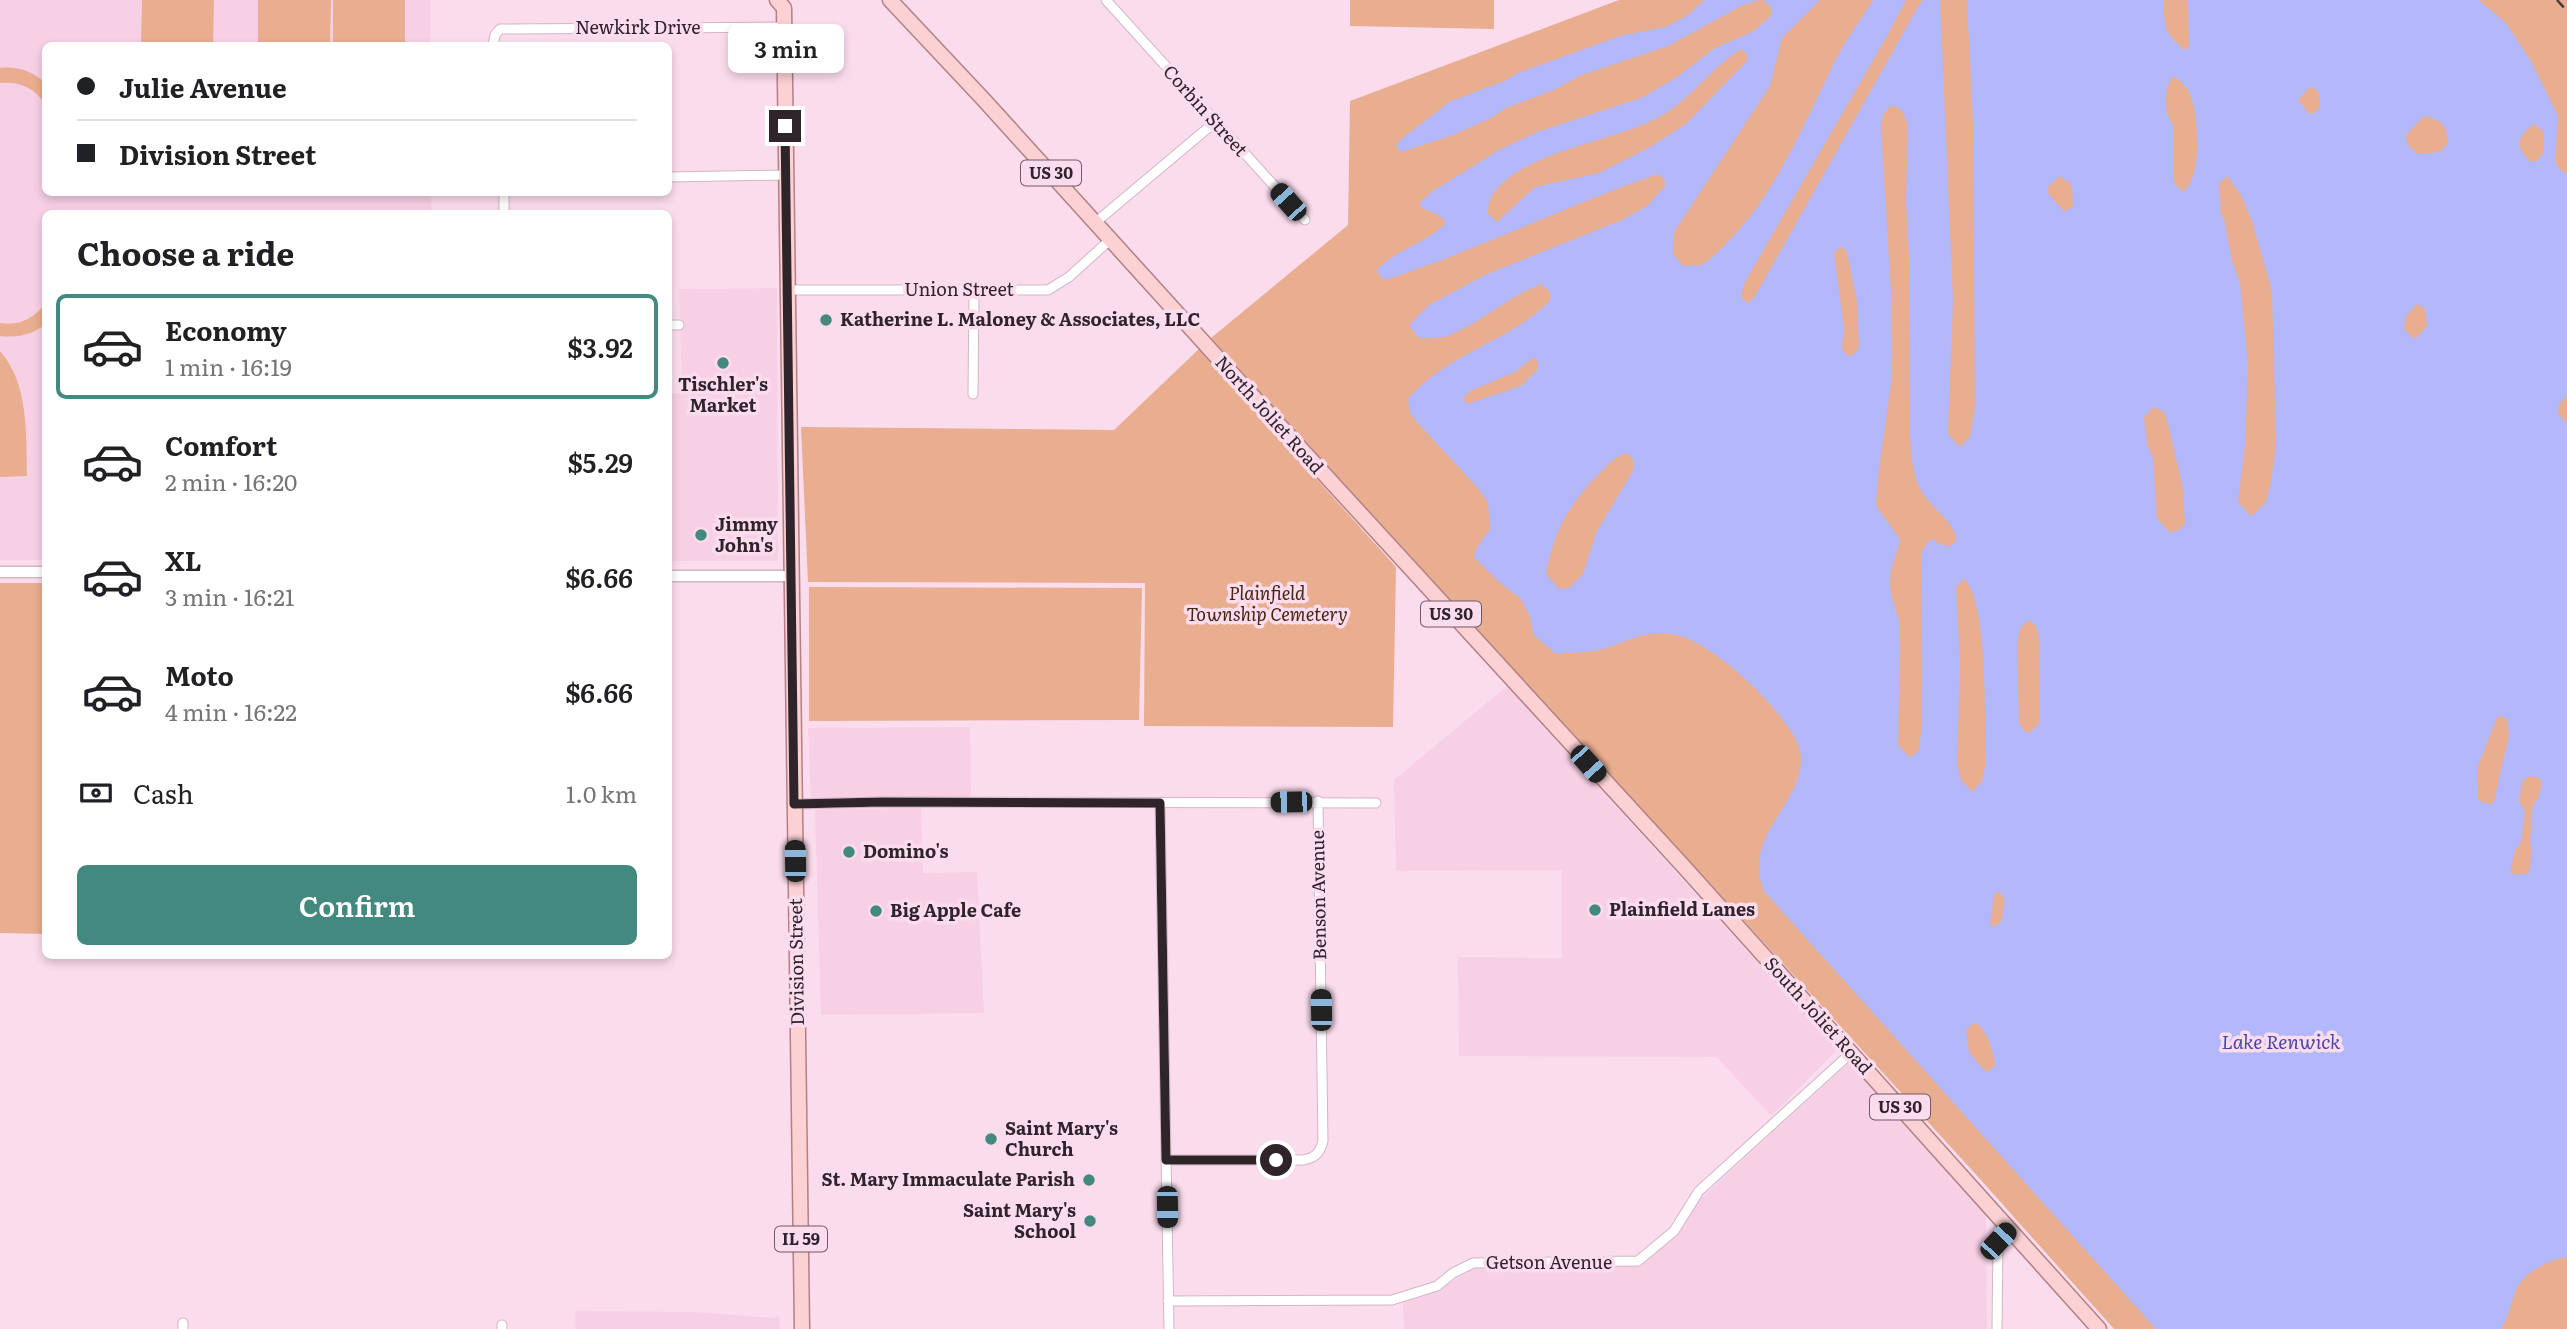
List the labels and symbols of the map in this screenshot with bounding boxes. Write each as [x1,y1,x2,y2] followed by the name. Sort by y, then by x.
[575,13,701,40] street label: Newkirk Drive
[727,24,843,74] callout: 3 min
[1158,58,1255,162] street label: Corbin Street
[769,110,801,142] route end
[1021,160,1081,186] road number: US 30
[1267,179,1310,225] car
[904,275,1014,302] street label: Union Street
[840,305,1200,332] place label: Katherine L. Maloney & Associates, LLC
[818,312,834,328] marker: Katherine L. Maloney & Associates, LLC
[1210,349,1331,479] street label: North Joliet Road
[715,355,731,371] marker: Tischler's Market
[678,370,768,418] place label: Tischler's Market
[715,510,778,558] place label: Jimmy John's
[693,527,709,543] marker: Jimmy John's
[1186,579,1348,627] park label: Plainfield Township Cemetery
[1421,601,1481,626] road number: US 30
[1567,741,1610,787] car
[1270,791,1313,813] car
[1303,830,1332,960] street label: Benson Avenue
[863,837,949,864] place label: Domino's
[785,840,806,882] car
[841,844,857,860] marker: Domino's
[1609,895,1755,922] place label: Plainfield Lanes
[890,896,1021,923] place label: Big Apple Cafe
[781,897,810,1026] street label: Division Street
[1587,902,1603,918] marker: Plainfield Lanes
[868,903,884,919] marker: Big Apple Cafe
[1759,950,1879,1080] street label: South Joliet Road
[1311,989,1332,1031] car
[2222,1027,2341,1055] water label: Lake Renwick
[1870,1094,1930,1120] road number: US 30
[1005,1114,1118,1162] place label: Saint Mary's Church
[983,1131,999,1147] marker: Saint Mary's Church
[1260,1144,1292,1176] route start
[821,1165,1075,1192] place label: St. Mary Immaculate Parish
[1081,1172,1097,1188] marker: St. Mary Immaculate Parish
[1157,1186,1178,1228] car
[963,1196,1076,1244] place label: Saint Mary's School
[1082,1213,1098,1229] marker: Saint Mary's School
[1976,1218,2021,1264] car
[775,1226,827,1252] road number: IL 59
[1486,1248,1612,1275] street label: Getson Avenue

